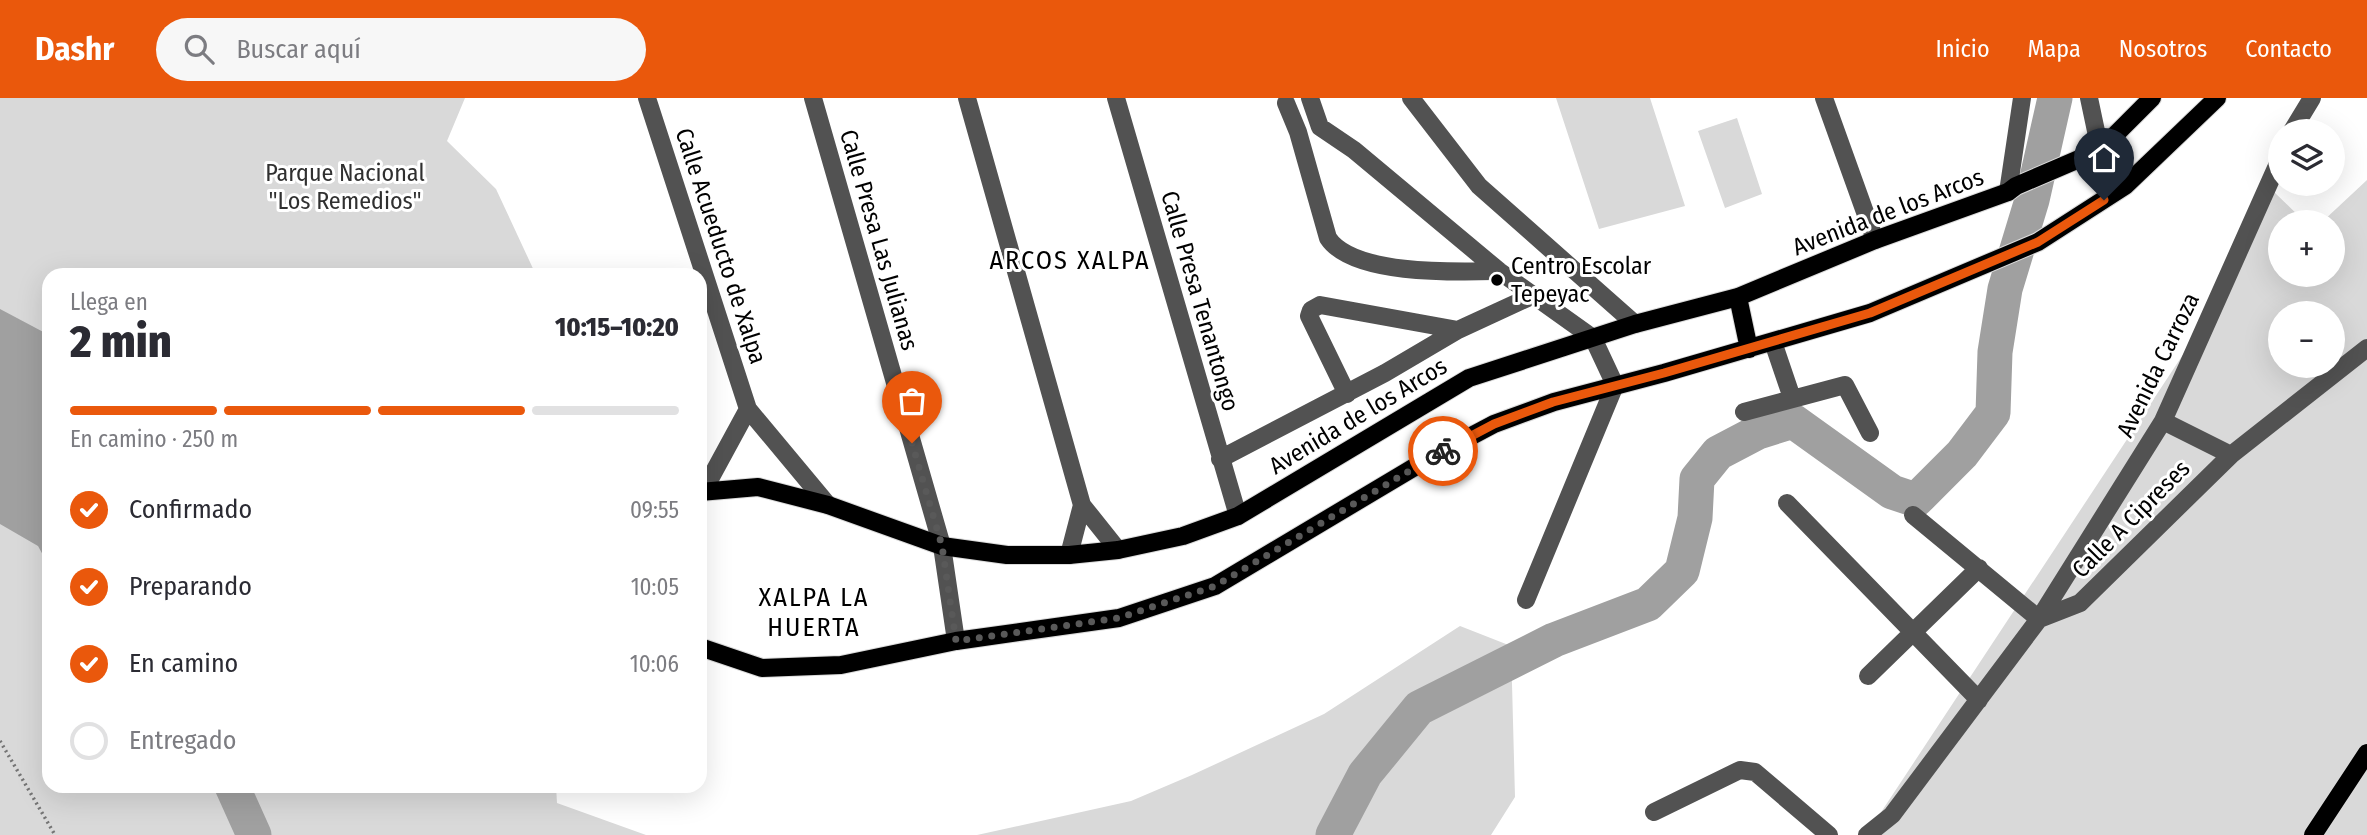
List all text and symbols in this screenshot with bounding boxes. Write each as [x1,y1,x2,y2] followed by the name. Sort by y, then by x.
[156,18,646,81] search box
[35,29,114,69] text: Dashr
[180,30,218,68] icon: search
[236,34,361,65] text: Buscar aquí
[1936,35,1990,63] text: Inicio
[2028,35,2081,63] text: Mapa
[2119,35,2207,63] text: Nosotros
[2245,35,2332,63] text: Contacto
[2268,119,2345,378] map controls
[2268,119,2345,196] button: layers
[670,125,772,367] street label: Calle Acueducto de Xalpa
[834,126,924,354] street label: Calle Presa Las Julianas
[2074,128,2134,200] pin
[2085,139,2123,177] icon: home
[265,159,425,215] park label: Parque Nacional "Los Remedios"
[1789,163,1987,261] street label: Avenida de los Arcos
[1155,188,1245,414] street label: Calle Presa Tenantongo
[2268,210,2345,287] button: +
[989,245,1151,276] district label: ARCOS XALPA
[1511,252,1652,308] place label: Centro Escolar Tepeyac
[1489,272,1505,288] marker: Centro Escolar Tepeyac
[70,288,148,316] text: Llega en
[2111,288,2205,442] street label: Avenida Carroza
[2268,301,2345,378] button: −
[555,312,679,343] text: 10:15–10:20
[70,314,172,369] text: 2 min
[1264,352,1452,480] street label: Avenida de los Arcos
[882,371,942,443] pin
[893,382,931,420] icon: bag
[1408,416,1478,486] courier
[70,425,238,453] text: En camino · 250 m
[1424,432,1462,470] icon: bike
[2066,454,2196,584] street label: Calle A Cipreses
[70,491,108,529] icon: check
[129,494,252,525] text: Confirmado
[630,496,679,524] text: 09:55
[70,568,108,606] icon: check
[129,571,252,602] text: Preparando
[631,573,679,601] text: 10:05
[759,582,869,643] district label: XALPA LA HUERTA
[70,645,108,683] icon: check
[129,648,238,679] text: En camino
[630,650,679,678] text: 10:06
[129,725,236,756] text: Entregado

